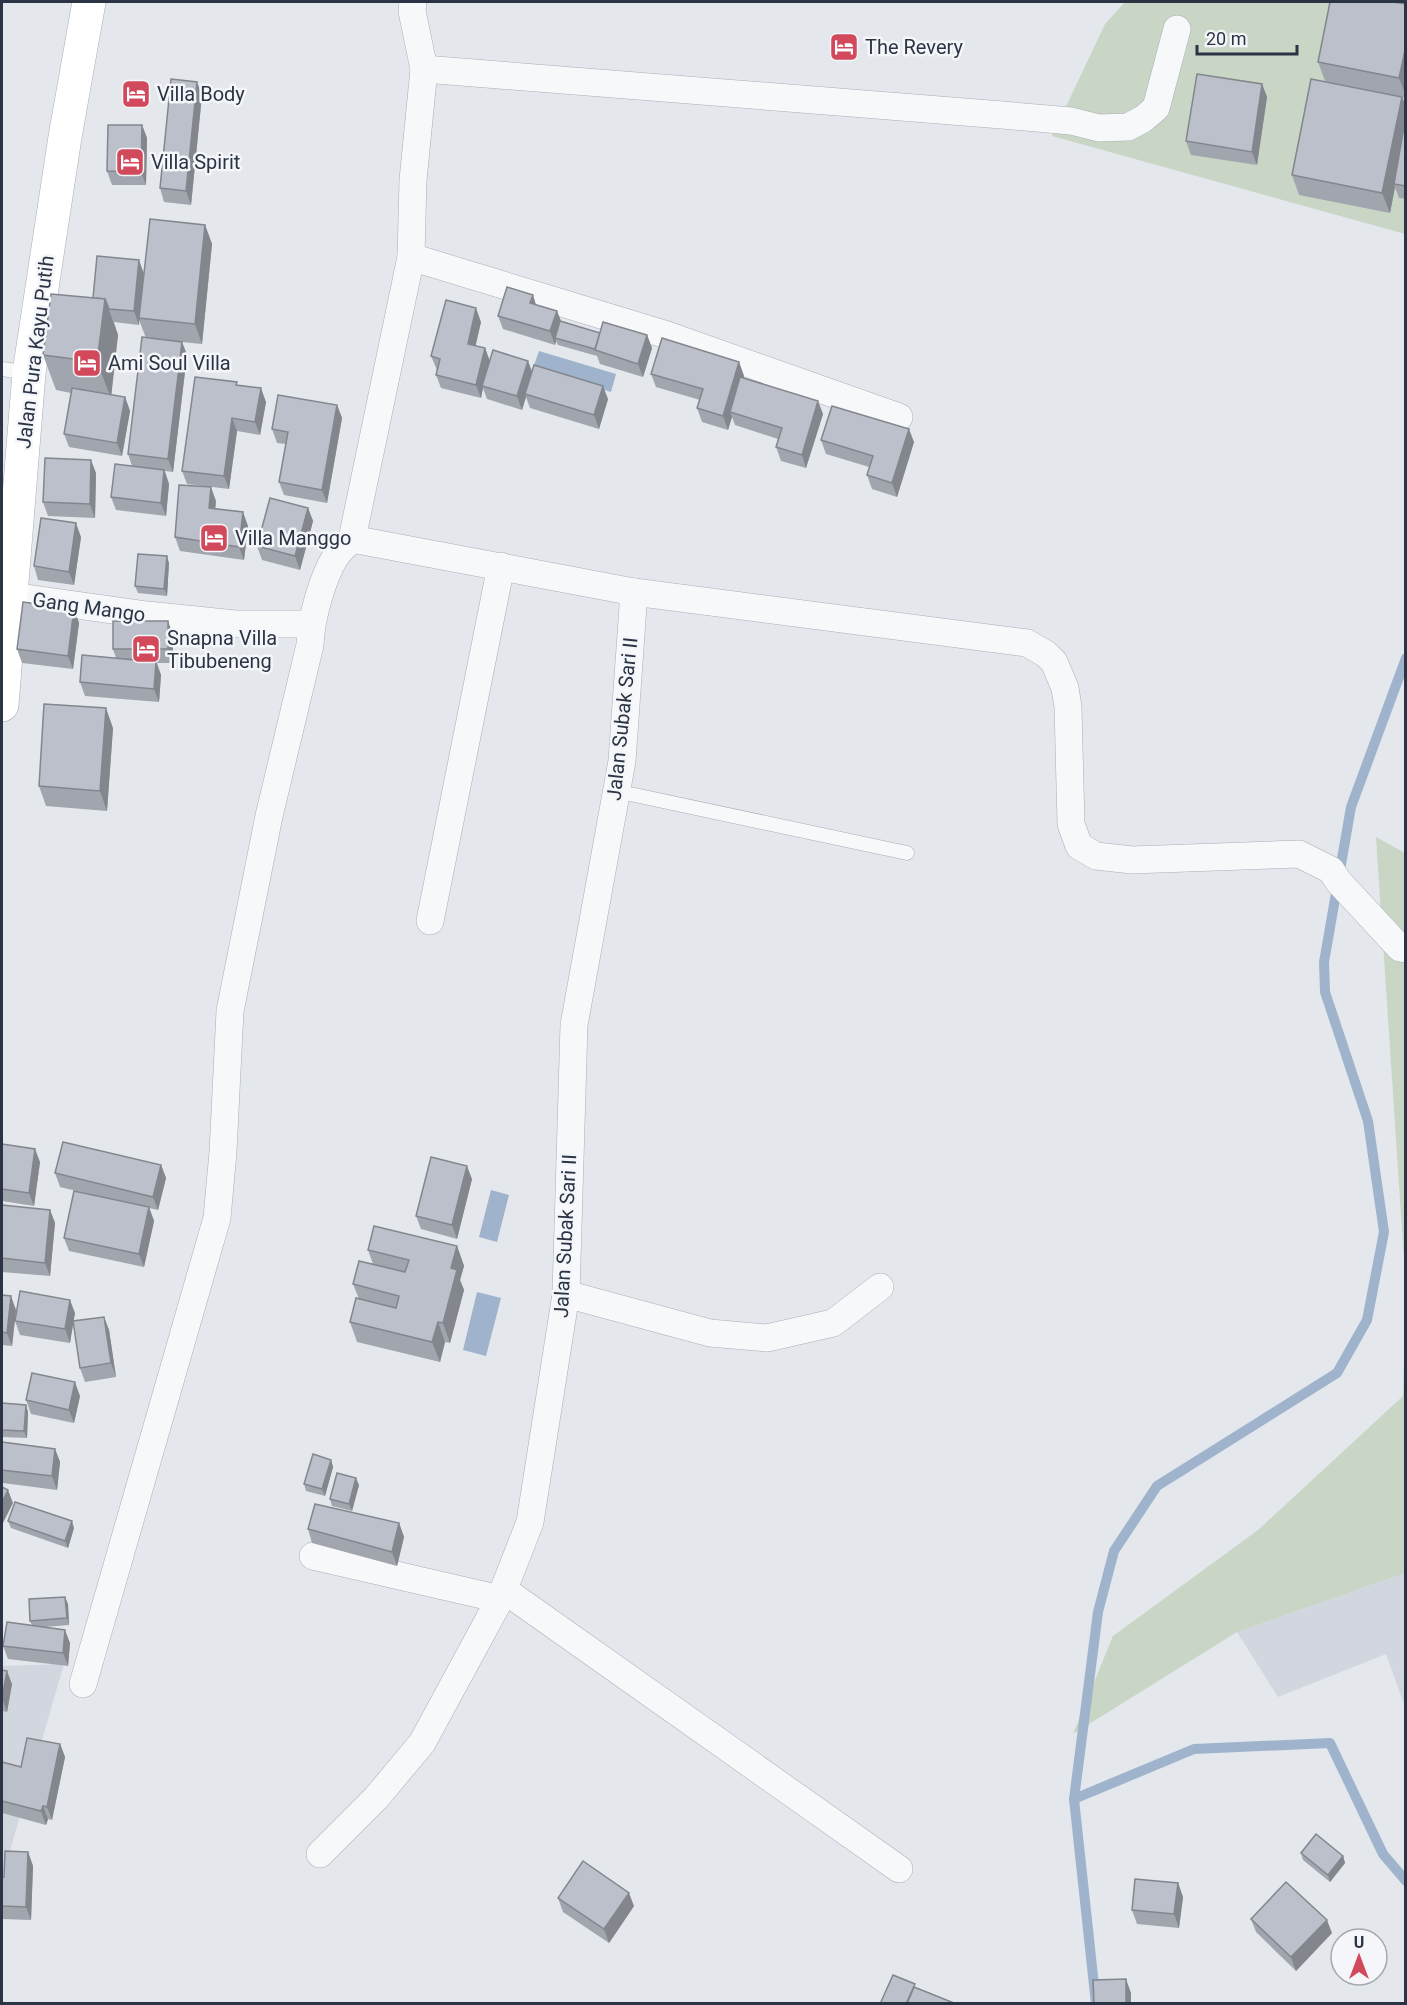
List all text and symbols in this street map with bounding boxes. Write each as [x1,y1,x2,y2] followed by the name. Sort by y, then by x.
[1197,18,1298,56] scale bar
[1206,28,1246,49] text: 20 m
[828,31,860,63] hotel icon: The Revery
[865,35,963,59] place label: The Revery
[120,78,152,110] hotel icon: Villa Body
[157,82,245,106] place label: Villa Body
[114,146,146,178] hotel icon: Villa Spirit
[151,150,240,174] place label: Villa Spirit
[11,254,59,450] street label: Jalan Pura Kayu Putih
[71,347,103,379] hotel icon: Ami Soul Villa
[108,351,231,375] place label: Ami Soul Villa
[198,522,230,554] hotel icon: Villa Manggo
[235,526,351,550] place label: Villa Manggo
[31,587,147,627] street label: Gang Mango
[167,626,277,673] place label: Snapna Villa Tibubeneng
[130,633,162,665] hotel icon: Snapna Villa Tibubeneng
[601,636,643,802] street label: Jalan Subak Sari II
[549,1153,581,1319] street label: Jalan Subak Sari II
[1329,1927,1389,1987] north arrow
[1354,1933,1364,1952] text: U

